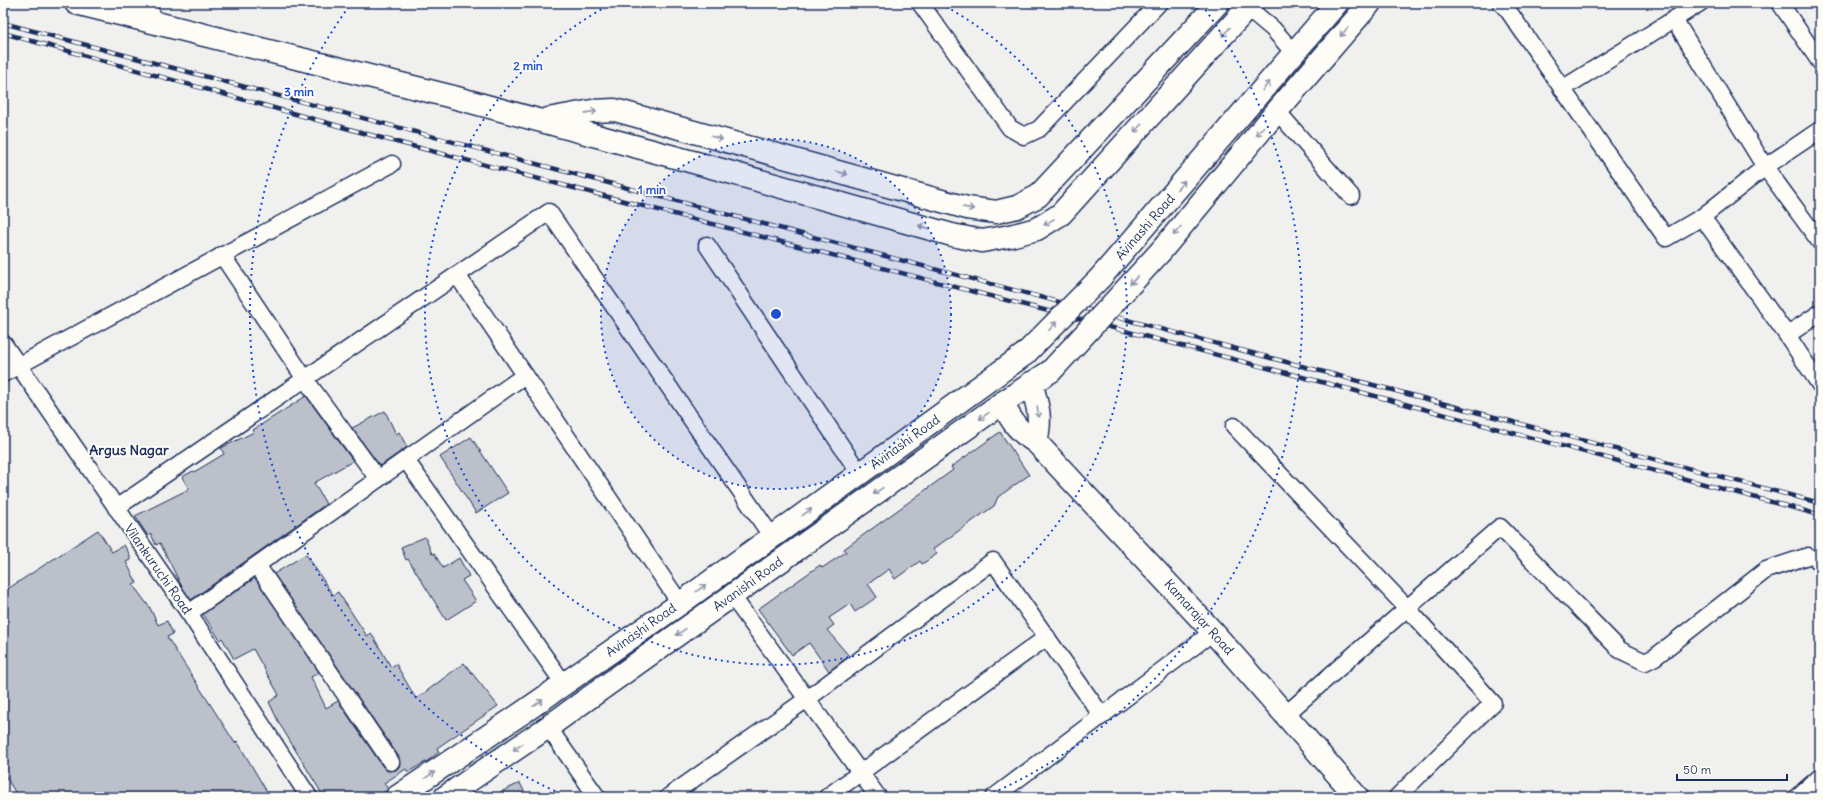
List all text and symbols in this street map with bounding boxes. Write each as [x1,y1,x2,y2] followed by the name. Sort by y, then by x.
[1221,27,1230,37] one-way arrow
[1340,27,1349,37] one-way arrow
[513,58,543,73] text: 2 min
[1261,81,1270,91] one-way arrow
[284,84,314,99] text: 3 min
[584,108,597,116] one-way arrow
[1134,123,1143,134] one-way arrow
[1256,126,1265,137] one-way arrow
[710,135,723,142] one-way arrow
[836,170,849,177] one-way arrow
[1176,180,1185,190] one-way arrow
[638,182,666,197] text: 1 min
[1112,190,1179,264] street label: Avinashi Road
[961,204,974,212] one-way arrow
[1043,218,1055,226] one-way arrow
[917,223,930,230] one-way arrow
[1173,226,1182,237] one-way arrow
[1130,275,1139,285] one-way arrow
[769,307,783,321] centre of rings
[1048,321,1058,331] one-way arrow
[1034,405,1042,418] one-way arrow
[867,411,944,473] street label: Avinashi Road
[978,411,989,420] one-way arrow
[89,441,169,459] district label: Argus Nagar
[872,487,883,495] one-way arrow
[801,508,812,516] one-way arrow
[120,520,196,618] street label: Vilankuruchi Road
[710,553,787,615] street label: Avanishi Road
[1161,576,1238,659] street label: Kamarajar Road
[696,584,707,592] one-way arrow
[602,599,680,661] street label: Avinashi Road
[676,628,687,636] one-way arrow
[532,699,543,707] one-way arrow
[513,743,524,751] one-way arrow
[1677,756,1787,782] scale bar
[1683,762,1712,777] text: 50 m
[424,771,435,779] one-way arrow

